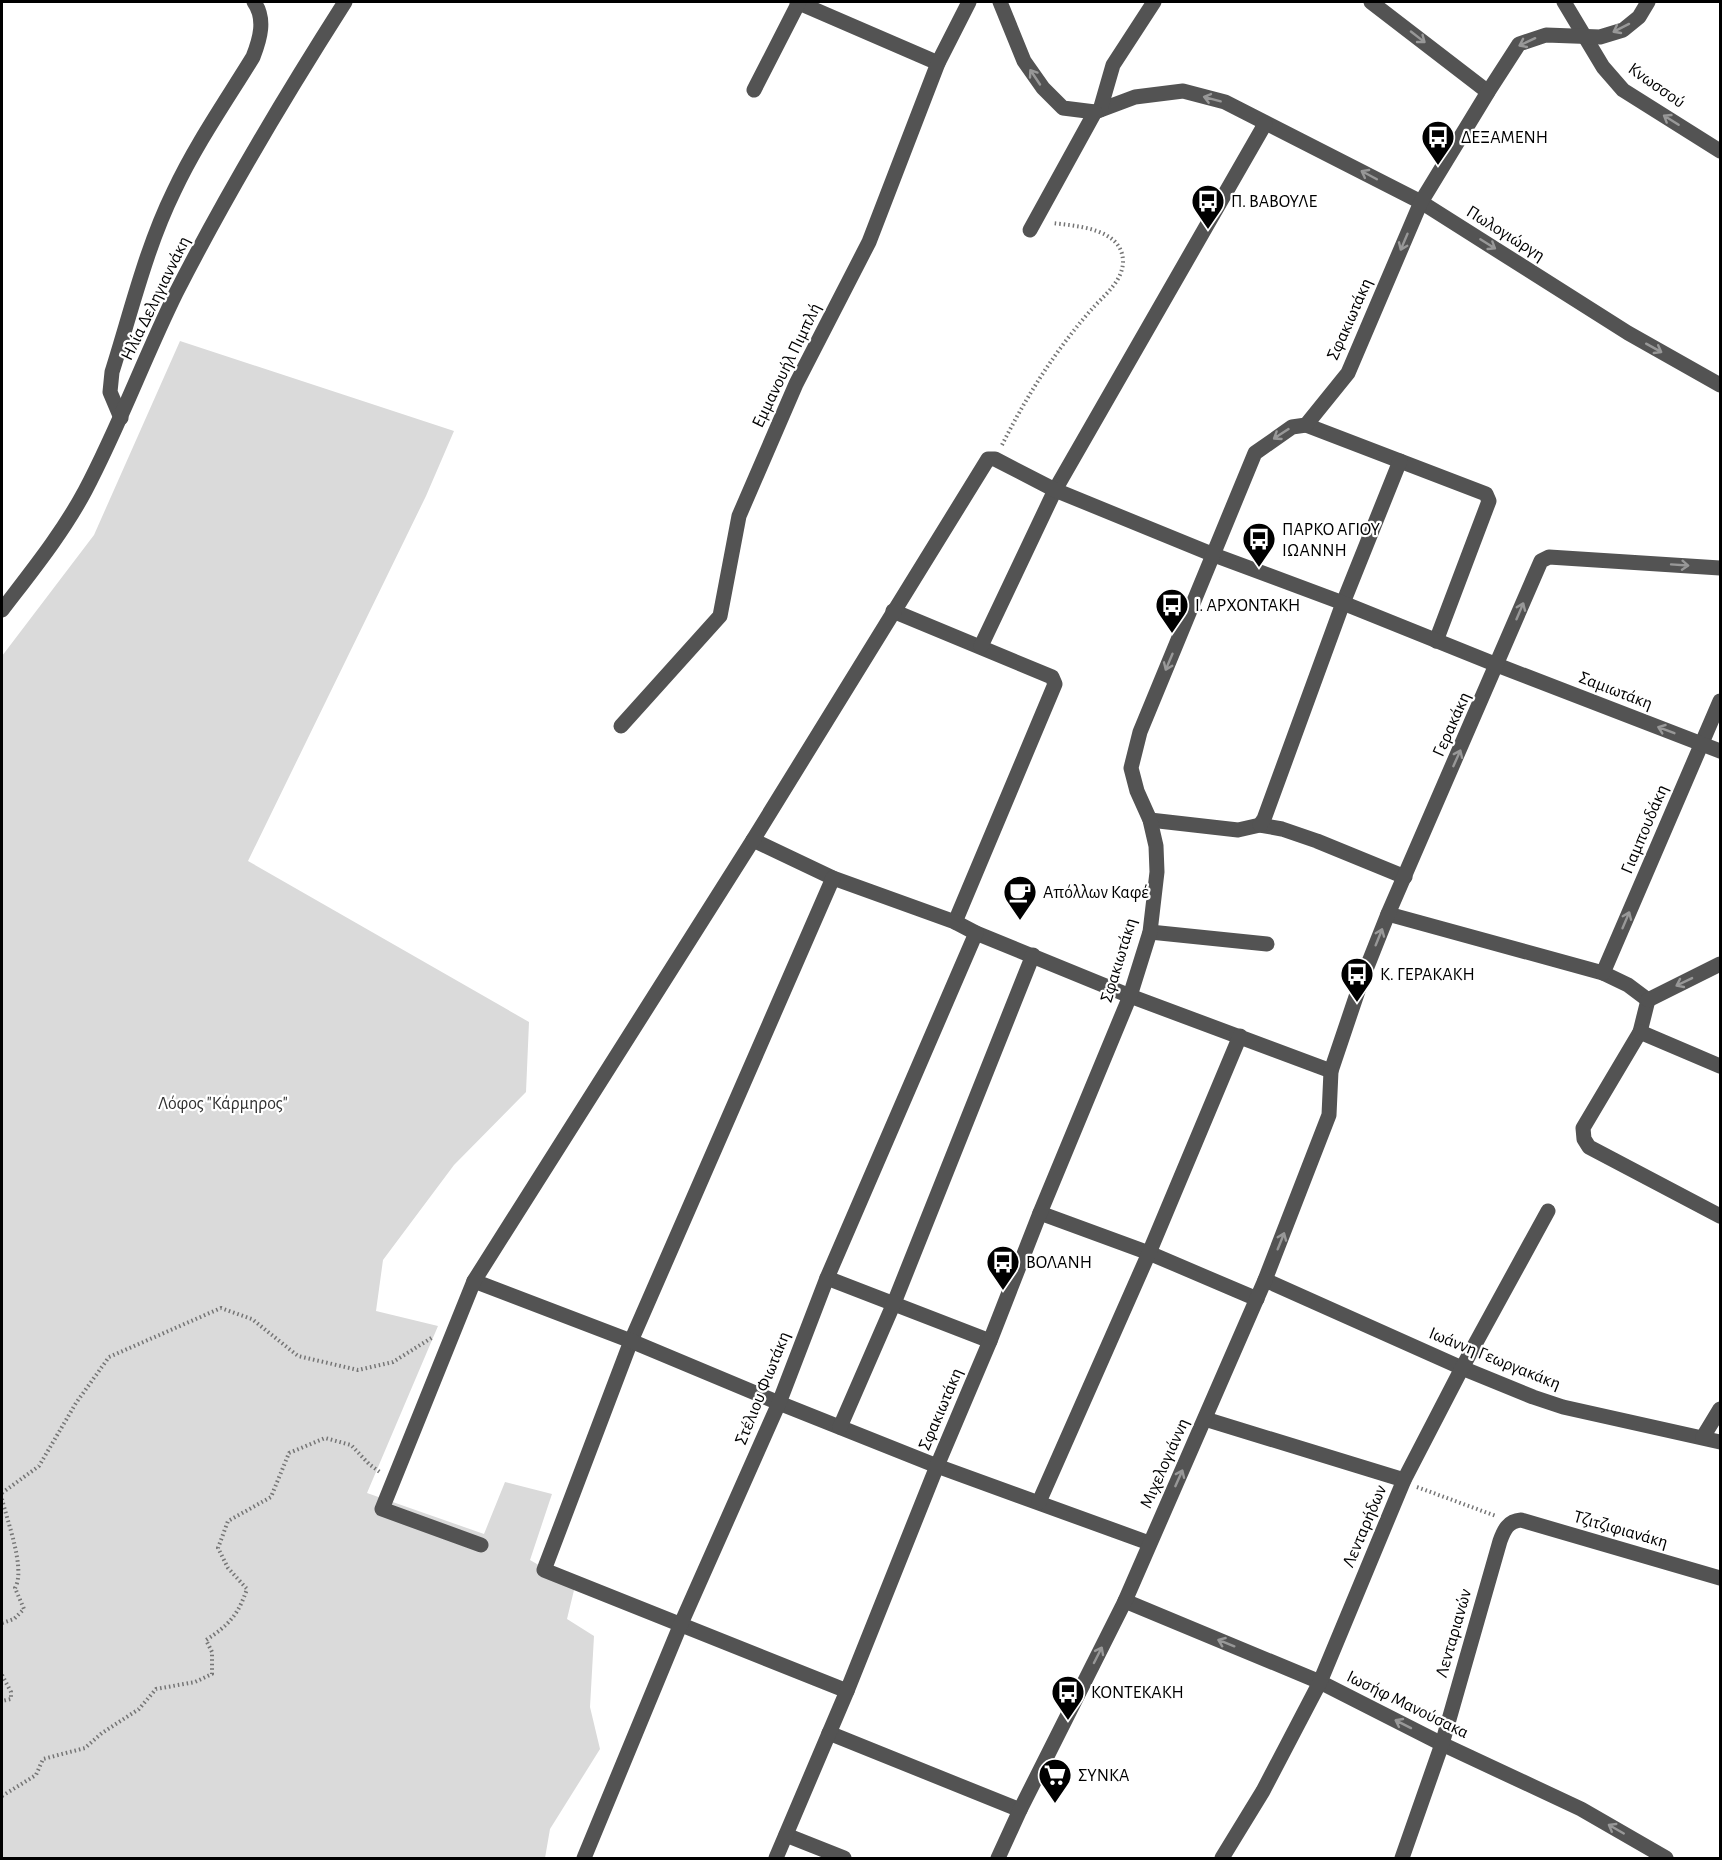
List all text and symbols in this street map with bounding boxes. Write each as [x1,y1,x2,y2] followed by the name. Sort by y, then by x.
[1613,23,1631,35] one-way arrow
[1409,31,1425,44] one-way arrow
[1519,37,1537,48] one-way arrow
[1625,60,1688,112] street label: Κνωσσού
[1029,69,1041,86] one-way arrow
[1203,92,1222,104] one-way arrow
[1663,113,1680,125] one-way arrow
[1420,119,1456,166] bus stop icon: ΔΕΞΑΜΕΝΗ
[1461,129,1548,147] place label: ΔΕΞΑΜΕΝΗ
[1361,169,1378,181] one-way arrow
[1190,183,1226,230] bus stop icon: Π. ΒΑΒΟΥΛΕ
[1231,193,1317,211] place label: Π. ΒΑΒΟΥΛΕ
[1463,203,1548,265] street label: Πωλογιώργη
[1398,232,1409,250] one-way arrow
[117,233,194,363] street label: Ηλία Δεληγιαννάκη
[1479,239,1496,251] one-way arrow
[1324,276,1376,363] street label: Σφακιωτάκη
[749,300,825,430] street label: Εµµανουήλ Πιµπλή
[1645,342,1662,354] one-way arrow
[1273,428,1290,440] one-way arrow
[1241,521,1277,568] bus stop icon: ΠΑΡΚΟ ΑΓΙΟΥ ΙΩΑΝΝΗ
[1282,521,1381,560] place label: ΠΑΡΚΟ ΑΓΙΟΥ ΙΩΑΝΝΗ
[1670,560,1690,571] one-way arrow
[1154,587,1190,634] bus stop icon: Ι. ΑΡΧΟΝΤΑΚΗ
[1195,597,1300,615] place label: Ι. ΑΡΧΟΝΤΑΚΗ
[1515,603,1526,621] one-way arrow
[1163,652,1174,671] one-way arrow
[1576,669,1655,713] street label: Σαμιωτάκη
[1430,689,1474,759] street label: Γερακάκη
[1657,724,1676,735] one-way arrow
[1452,749,1463,767] one-way arrow
[1618,782,1672,877] street label: Γιαμπουδάκη
[1002,874,1038,921] cafe icon: Απόλλων Καφέ
[1043,884,1149,902] place label: Απόλλων Καφέ
[1621,911,1632,929] one-way arrow
[1098,916,1140,1005] street label: Σφακιωτάκη
[1375,928,1386,946] one-way arrow
[1339,956,1375,1003] bus stop icon: Κ. ΓΕΡΑΚΑΚΗ
[1380,966,1475,984] place label: Κ. ΓΕΡΑΚΑΚΗ
[1676,977,1694,989] one-way arrow
[158,1095,288,1113] park label: Λόφος "Κάρμηρος"
[1276,1232,1287,1251] one-way arrow
[985,1244,1021,1291] bus stop icon: ΒΟΛΑΝΗ
[1026,1254,1092,1272] place label: ΒΟΛΑΝΗ
[1426,1324,1563,1394] street label: Ιωάννη Γεωργακάκη
[732,1329,794,1448] street label: Στέλιου Φιωτάκη
[916,1366,966,1453] street label: Σφακιωτάκη
[1137,1416,1193,1511] street label: Μιχελογιάννη
[1173,1469,1185,1487] one-way arrow
[1340,1482,1390,1570] street label: Λενταρήδων
[1572,1508,1670,1552] street label: Τζιτζιφιανάκη
[1433,1587,1475,1680] street label: Λενταριανών
[1217,1637,1236,1648] one-way arrow
[1092,1646,1104,1664] one-way arrow
[1344,1668,1471,1742] street label: Ιωσήφ Μανούσακα
[1050,1674,1086,1721] bus stop icon: ΚΟΝΤΕΚΑΚΗ
[1091,1684,1184,1702] place label: ΚΟΝΤΕΚΑΚΗ
[1395,1718,1413,1729] one-way arrow
[1037,1757,1073,1804] supermarket icon: ΣΥΝΚΑ
[1078,1767,1130,1785] place label: ΣΥΝΚΑ
[1608,1823,1625,1835] one-way arrow

